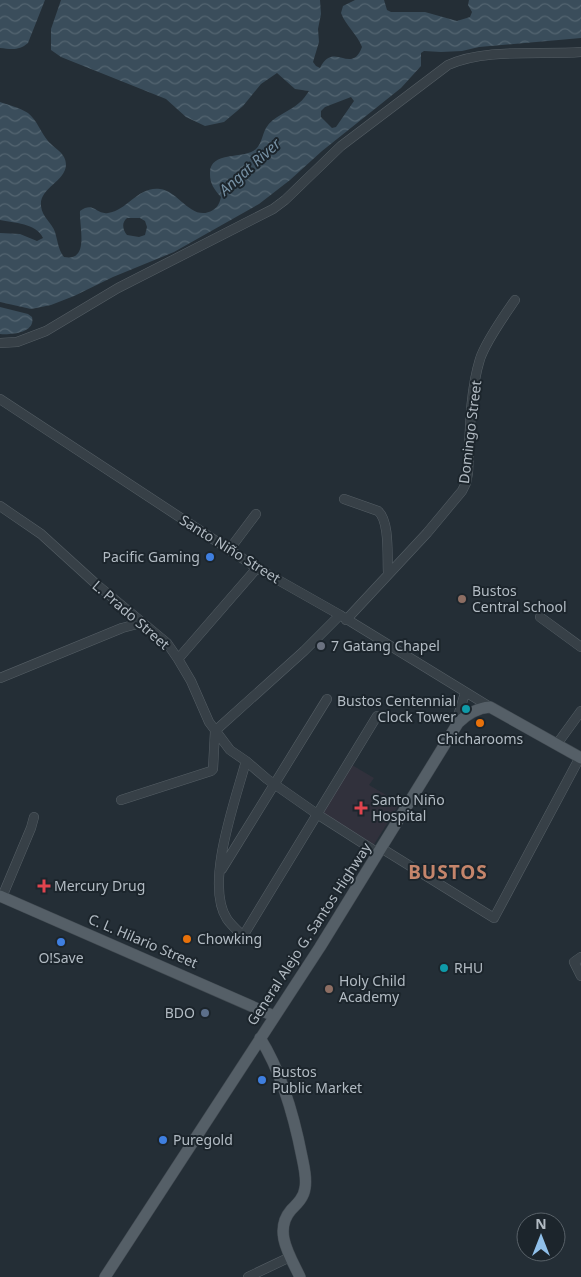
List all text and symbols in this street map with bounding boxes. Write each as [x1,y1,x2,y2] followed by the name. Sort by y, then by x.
[214,133,285,200] water label: Angat River
[454,379,485,485] street label: Domingo Street
[176,510,284,587] street label: Santo Niño Street
[103,547,200,566] place label: Pacific Gaming
[204,551,216,563] marker: Pacific Gaming
[89,576,174,653] street label: L. Prado Street
[472,581,567,616] place label: Bustos Central School
[456,593,468,605] marker: Bustos Central School
[331,636,440,655] place label: 7 Gatang Chapel
[315,640,327,652] marker: 7 Gatang Chapel
[337,691,456,726] place label: Bustos Centennial Clock Tower
[460,703,472,715] marker: Bustos Centennial Clock Tower
[474,717,486,729] marker: Chicharooms
[437,729,524,748] place label: Chicharooms
[372,790,445,825] place label: Santo Niño Hospital
[354,801,368,815] marker: Santo Niño Hospital
[242,838,375,1029] street label: General Alejo G. Santos Highway
[408,859,488,885] district label: BUSTOS
[54,876,145,895] place label: Mercury Drug
[38,880,50,892] marker: Mercury Drug
[86,909,201,972] street label: C. L. Hilario Street
[197,929,262,948] place label: Chowking
[181,933,193,945] marker: Chowking
[55,936,67,948] marker: O!Save
[38,948,84,967] place label: O!Save
[454,958,483,977] place label: RHU
[438,962,450,974] marker: RHU
[339,971,406,1006] place label: Holy Child Academy
[323,983,335,995] marker: Holy Child Academy
[165,1003,195,1022] place label: BDO
[199,1007,211,1019] marker: BDO
[272,1062,362,1097] place label: Bustos Public Market
[256,1074,268,1086] marker: Bustos Public Market
[173,1130,233,1149] place label: Puregold
[157,1134,169,1146] marker: Puregold
[516,1212,566,1262] north arrow
[535,1214,547,1233] text: N

